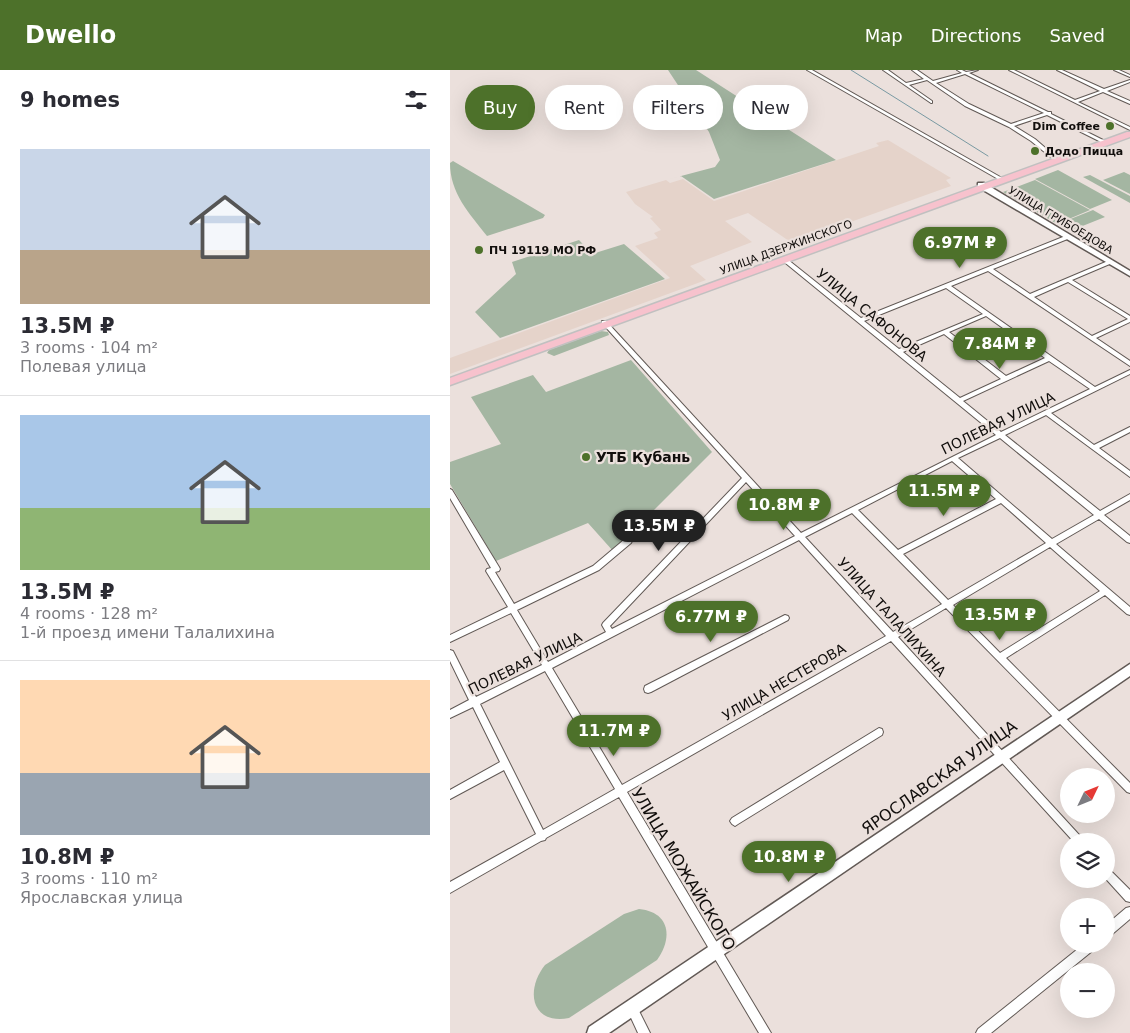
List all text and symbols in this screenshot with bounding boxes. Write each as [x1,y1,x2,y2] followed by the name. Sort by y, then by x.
[25,21,116,49] text: Dwello
[865,25,903,46] text: Map
[931,25,1021,46] text: Directions
[1049,25,1105,46] text: Saved
[465,85,535,130] chip: Buy
[545,85,623,130] chip: Rent
[633,85,723,130] chip: Filters
[733,85,808,130] chip: New
[402,86,430,114] icon: filters
[20,88,120,112] text: 9 homes
[1032,120,1100,133] place label: Dim Coffee
[1104,120,1116,132] marker: Dim Coffee
[1029,145,1041,157] marker: Додо Пицца
[1045,145,1123,158] place label: Додо Пицца
[180,182,270,272] icon: home
[1006,184,1116,257] street label: УЛИЦА ГРИБОЕДОВА
[718,217,854,277] street label: УЛИЦА ДЗЕРЖИНСКОГО
[914,226,1006,269] pin: 6.97M ₽
[924,233,996,252] text: 6.97M ₽
[473,244,485,256] marker: ПЧ 19119 МО РФ
[489,244,596,257] place label: ПЧ 19119 МО РФ
[814,265,931,365] street label: УЛИЦА САФОНОВА
[20,314,115,338] text: 13.5M ₽
[954,328,1046,370] pin: 7.84M ₽
[964,334,1036,353] text: 7.84M ₽
[20,338,158,357] text: 3 rooms · 104 m²
[20,357,147,376] text: Полевая улица
[939,388,1058,457] street label: ПОЛЕВАЯ УЛИЦА
[180,447,270,537] icon: home
[596,449,690,465] place label: УТБ Кубань
[580,451,592,463] marker: УТБ Кубань
[898,474,990,517] pin: 11.5M ₽
[908,481,980,500] text: 11.5M ₽
[738,488,830,531] pin: 10.8M ₽
[748,495,820,514] text: 10.8M ₽
[613,510,705,552] pin: 13.5M ₽
[623,516,695,535] text: 13.5M ₽
[835,554,950,680] street label: УЛИЦА ТАЛАЛИХИНА
[20,580,115,604] text: 13.5M ₽
[954,598,1046,641] pin: 13.5M ₽
[665,600,757,643] pin: 6.77M ₽
[20,604,158,623] text: 4 rooms · 128 m²
[964,605,1036,624] text: 13.5M ₽
[675,607,747,626] text: 6.77M ₽
[20,623,275,642] text: 1-й проезд имени Талалихина
[466,628,585,697] street label: ПОЛЕВАЯ УЛИЦА
[720,640,849,724] street label: УЛИЦА НЕСТЕРОВА
[180,712,270,802] icon: home
[568,714,660,757] pin: 11.7M ₽
[858,716,1021,838] street label: ЯРОСЛАВСКАЯ УЛИЦА
[578,721,650,740] text: 11.7M ₽
[1060,768,1115,822] north arrow
[1060,768,1115,1018] map controls
[627,785,740,954] street label: УЛИЦА МОЖАЙСКОГО
[1060,833,1115,888] button: layers
[743,840,835,883] pin: 10.8M ₽
[20,845,115,869] text: 10.8M ₽
[753,847,825,866] text: 10.8M ₽
[20,869,158,888] text: 3 rooms · 110 m²
[20,888,183,907] text: Ярославская улица
[1060,898,1115,953] button: +
[1060,963,1115,1018] button: −

